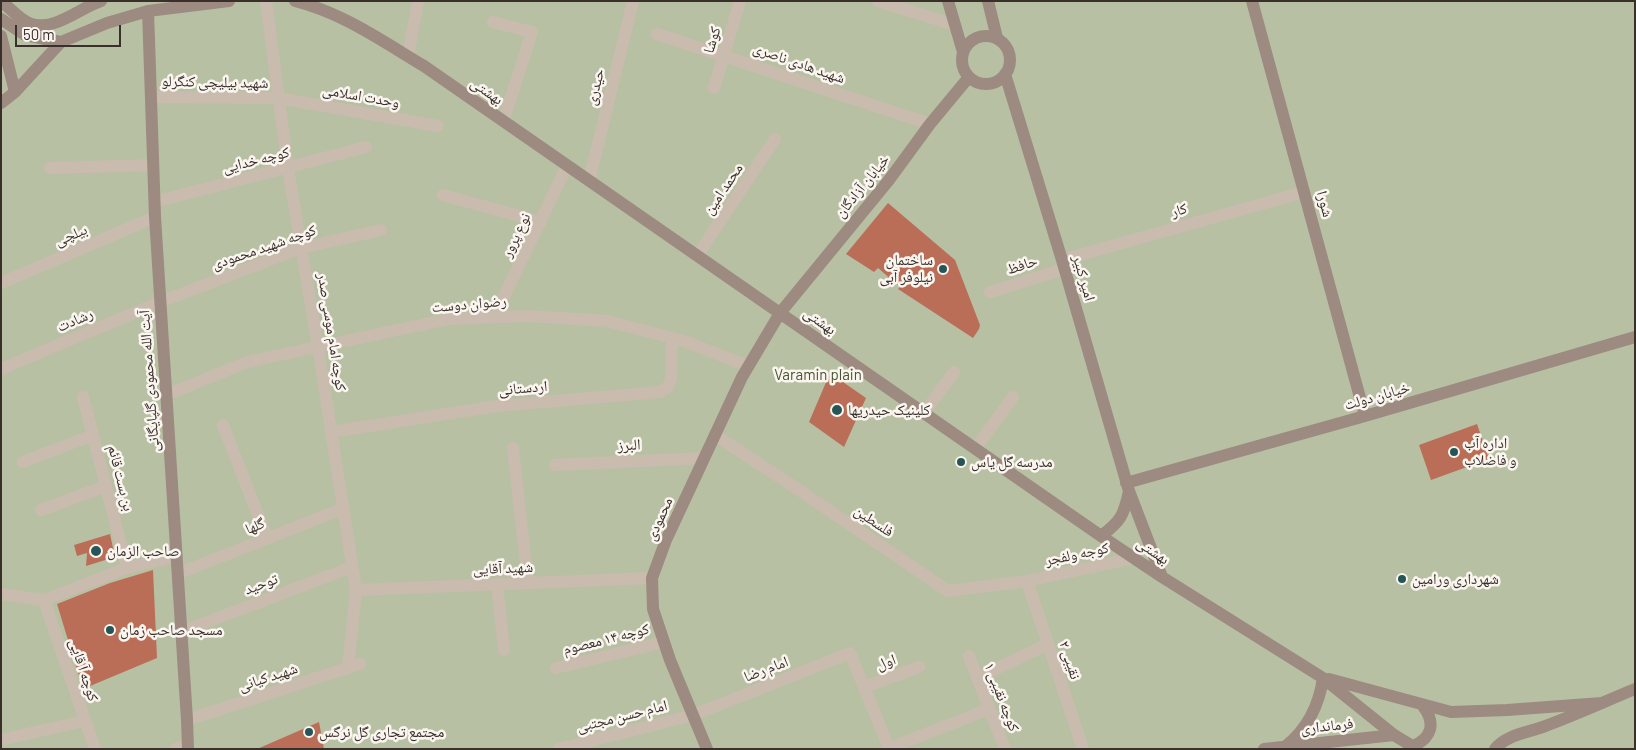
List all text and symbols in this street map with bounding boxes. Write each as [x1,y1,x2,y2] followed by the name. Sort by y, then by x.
[18,15,124,47] scale bar
[23,25,55,43] text: 50 m
[699,25,725,55] street label: کوشا
[751,39,847,87] street label: شهید هادی ناصری
[582,67,608,107] street label: حیدری
[161,72,269,92] street label: شهید بیلیچی کنگرلو
[467,73,507,109] street label: بهشتی
[321,80,401,112] street label: وحدت اسلامی
[221,143,291,177] street label: کوچه خدایی
[831,151,893,221] street label: خیابان آزادگان
[699,160,747,218] street label: محمد امین
[1313,189,1337,219] street label: شورا
[1169,199,1189,221] street label: کار
[498,210,534,260] street label: نوع پرور
[52,220,90,250] street label: بیلچی
[209,221,319,273] street label: کوچه شهید محمودی
[879,251,933,286] place label: ساختمان نیلوفر آبی
[1004,252,1040,278] street label: حافظ
[1069,253,1099,303] street label: امیر کبیر
[937,263,949,275] marker: ساختمان نیلوفر آبی
[314,272,350,392] street label: کوچه امام موسی صدر
[431,292,507,316] street label: رضوان دوست
[800,303,840,339] street label: بهشتی
[54,304,96,336] street label: رشادت
[135,310,163,452] street label: آیت الله محمودی گلپایگانی
[774,366,862,384] park label: Varamin plain
[498,377,548,399] street label: اردستانی
[1342,378,1412,414] street label: خیابان دولت
[848,401,930,419] place label: کلینیک حیدریها
[830,403,844,417] marker: کلینیک حیدریها
[1464,434,1517,469] place label: اداره آب و فاضلاب
[617,435,641,455] street label: البرز
[104,443,138,513] street label: بن بست قائم
[1448,446,1460,458] marker: اداره آب و فاضلاب
[971,453,1053,471] place label: مدرسه گل یاس
[955,456,967,468] marker: مدرسه گل یاس
[642,495,676,543] street label: محمودی
[851,501,897,541] street label: فلسطین
[243,514,267,538] street label: گلها
[1133,534,1173,568] street label: بهشتی
[1044,538,1110,570] street label: کوجه ولفجر
[107,542,180,560] place label: صاحب الزمان
[89,544,103,558] marker: صاحب الزمان
[473,558,533,578] street label: شهید آقایی
[242,569,280,599] street label: توحید
[1412,570,1499,588] place label: شهرداری ورامین
[1396,573,1408,585] marker: شهرداری ورامین
[561,620,651,658] street label: کوچه ۱۴ معصوم
[120,621,222,639] place label: مسجد صاحب زمان
[104,624,116,636] marker: مسجد صاحب زمان
[65,636,103,704] street label: کوچه آ قایی
[1055,638,1085,682] street label: نقیبی ۲
[874,650,898,674] street label: اول
[741,652,791,686] street label: امام رضا
[236,659,300,695] street label: شهید کیانی
[981,660,1023,734] street label: کوچه نقیبی ۱
[575,696,669,736] street label: امام حسن مجتبی
[1300,714,1354,738] street label: فرمانداری
[319,723,444,741] place label: مجتمع تجاری گل نرگس
[303,726,315,738] marker: مجتمع تجاری گل نرگس

